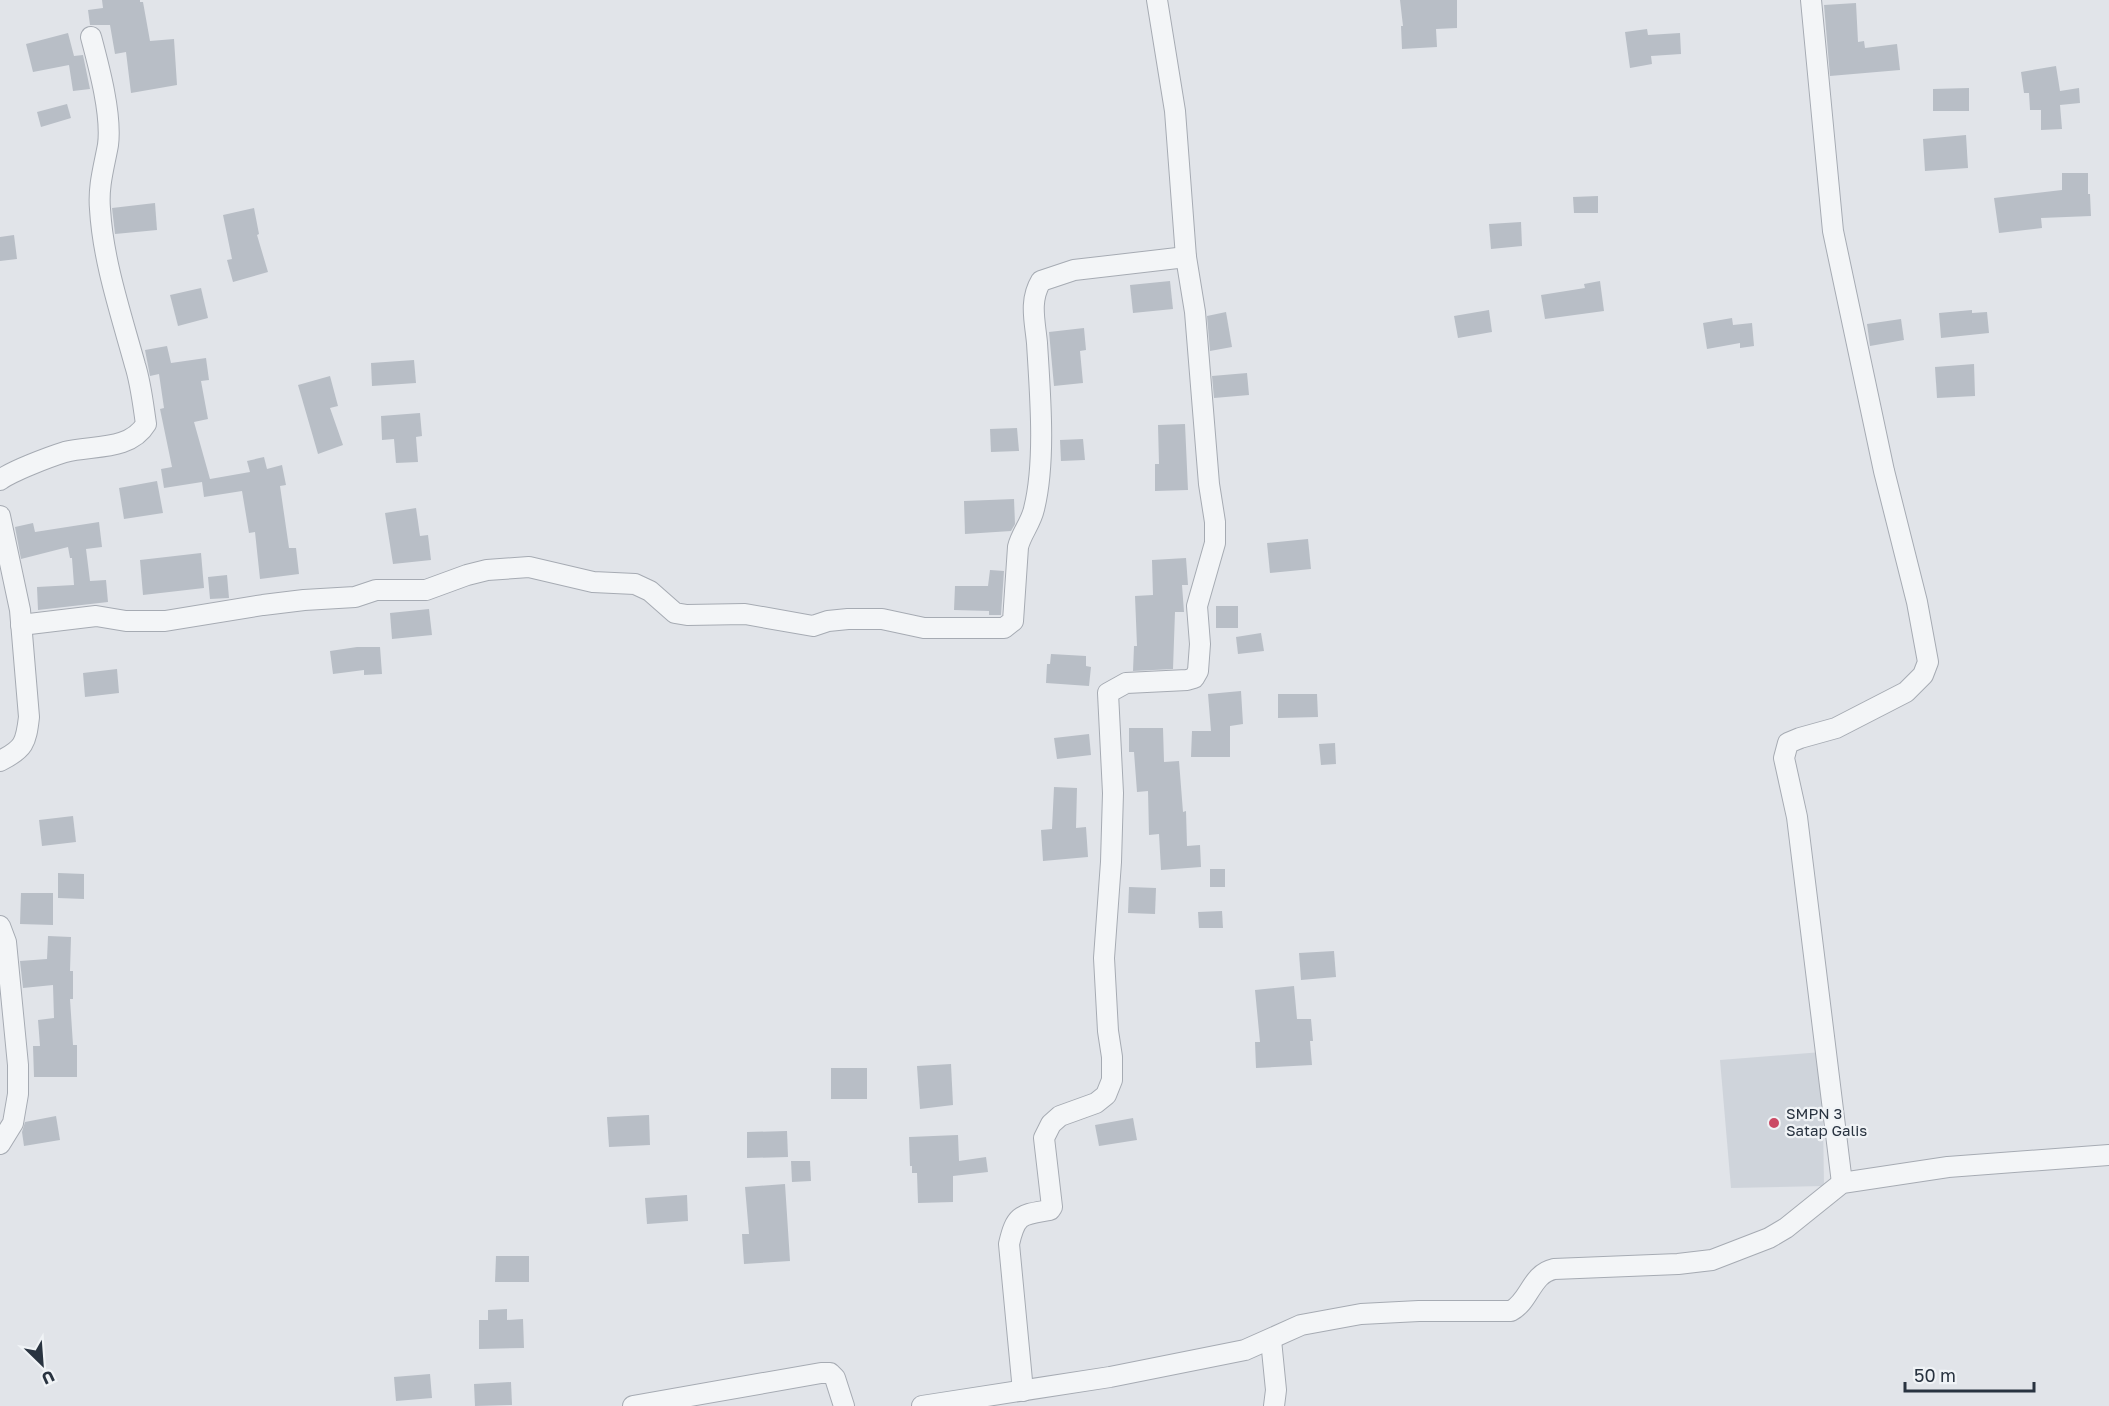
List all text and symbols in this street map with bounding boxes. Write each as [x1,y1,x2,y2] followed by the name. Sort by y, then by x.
[1786,1104,1867,1139] place label: SMPN 3 Satap Galis
[1767,1116,1781,1130] marker: SMPN 3 Satap Galis
[12,1334,72,1394] north arrow
[1905,1355,2034,1393] scale bar
[1914,1364,1956,1386] text: 50 m
[39,1366,58,1389] text: U

